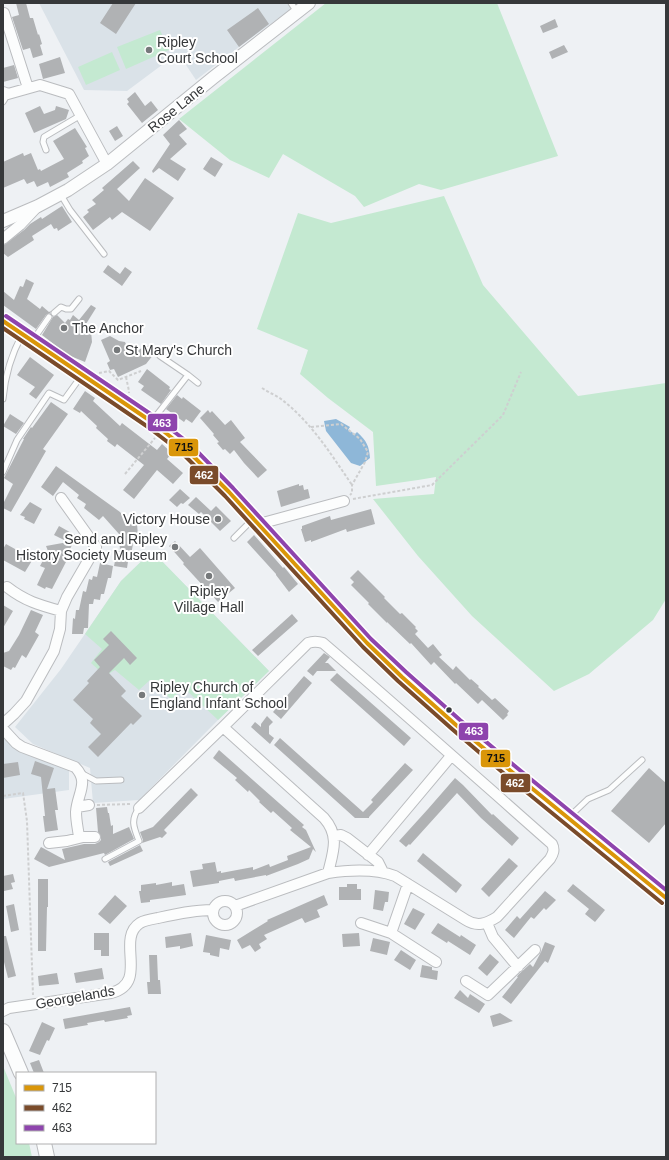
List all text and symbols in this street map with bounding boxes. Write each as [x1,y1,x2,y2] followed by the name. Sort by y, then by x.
[157,34,238,66] place label: Ripley Court School
[144,45,154,55] marker: Ripley Court School
[145,80,208,136] street label: Rose Lane
[72,320,144,336] place label: The Anchor
[59,323,69,333] marker: The Anchor
[125,342,232,358] place label: St Mary's Church
[112,345,122,355] marker: St Mary's Church
[147,413,178,432] line badge: 463
[153,417,171,429] text: 463
[168,438,199,457] line badge: 715
[175,441,193,453] text: 715
[189,465,219,485] line badge: 462
[195,469,213,481] text: 462
[123,511,210,527] place label: Victory House
[213,514,223,524] marker: Victory House
[16,531,167,563] place label: Send and Ripley History Society Museum
[170,542,180,552] marker: Send and Ripley History Society Museum
[204,571,214,581] marker: Ripley Village Hall
[174,583,244,615] place label: Ripley Village Hall
[150,679,287,711] place label: Ripley Church of England Infant School
[137,690,147,700] marker: Ripley Church of England Infant School
[444,705,454,715] unlabelled marker
[458,722,489,741] line badge: 463
[465,725,483,737] text: 463
[480,749,511,768] line badge: 715
[487,752,505,764] text: 715
[500,773,531,793] line badge: 462
[506,777,524,789] text: 462
[34,982,116,1012] street label: Georgelands
[16,1072,156,1144] legend
[52,1081,72,1095] text: 715
[52,1101,72,1115] text: 462
[52,1121,72,1135] text: 463

